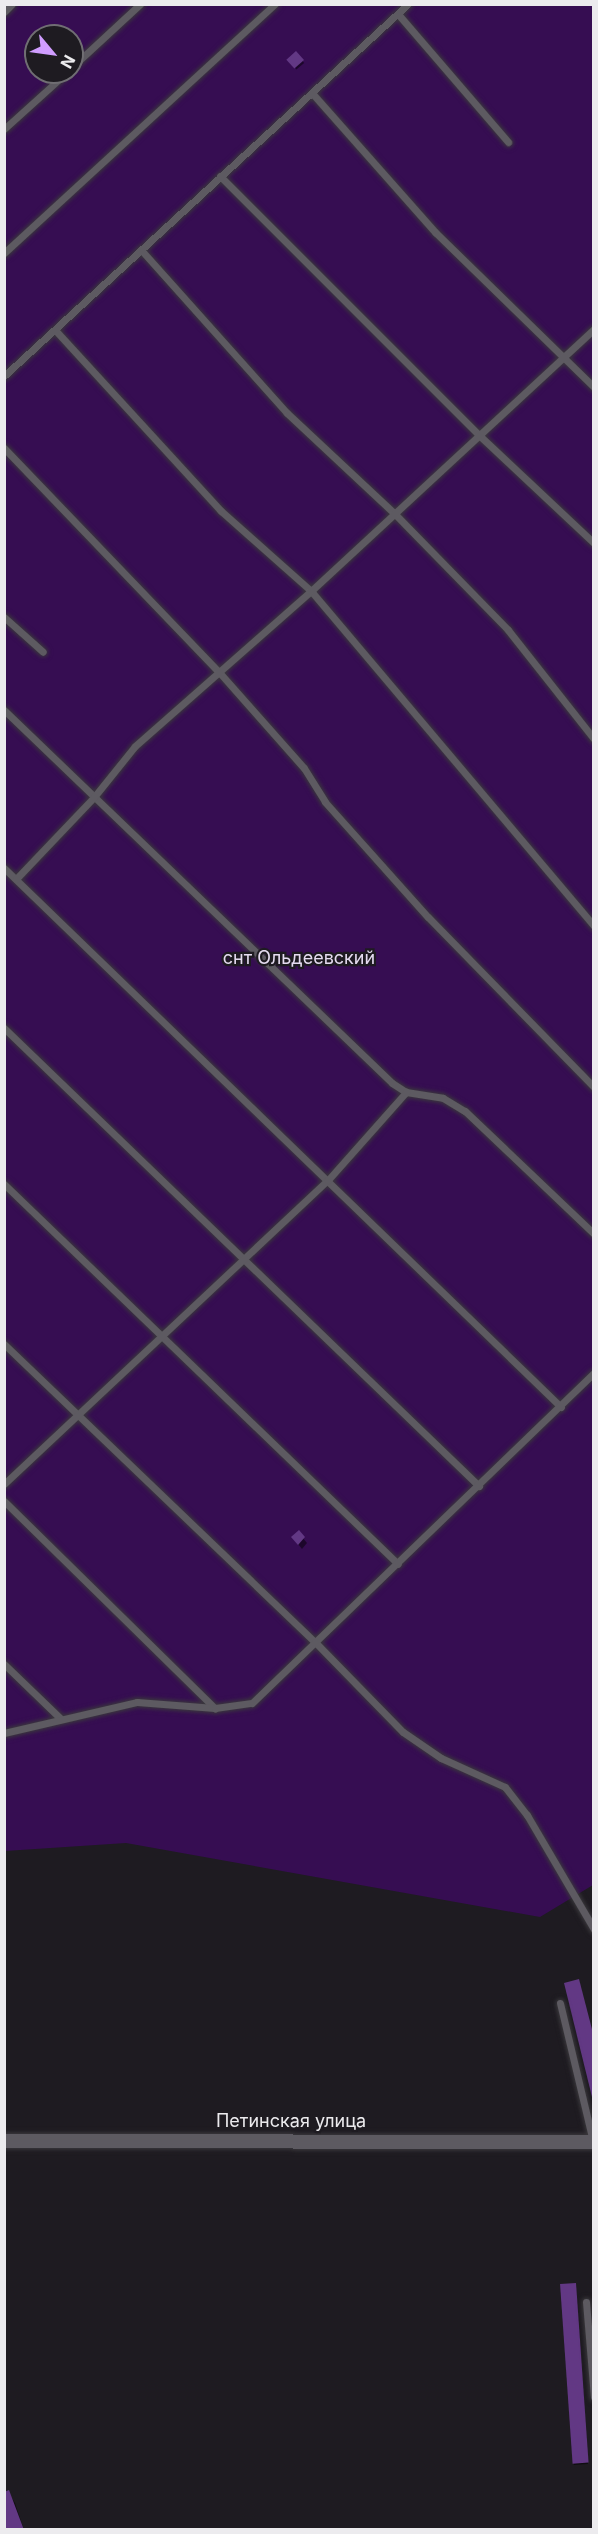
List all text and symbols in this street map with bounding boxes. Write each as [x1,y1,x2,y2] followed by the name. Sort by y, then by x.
[24,24,84,84] north arrow
[56,52,80,72] text: N
[223,947,375,969] park label: снт Ольдеевский
[216,2110,366,2132] street label: Петинская улица

